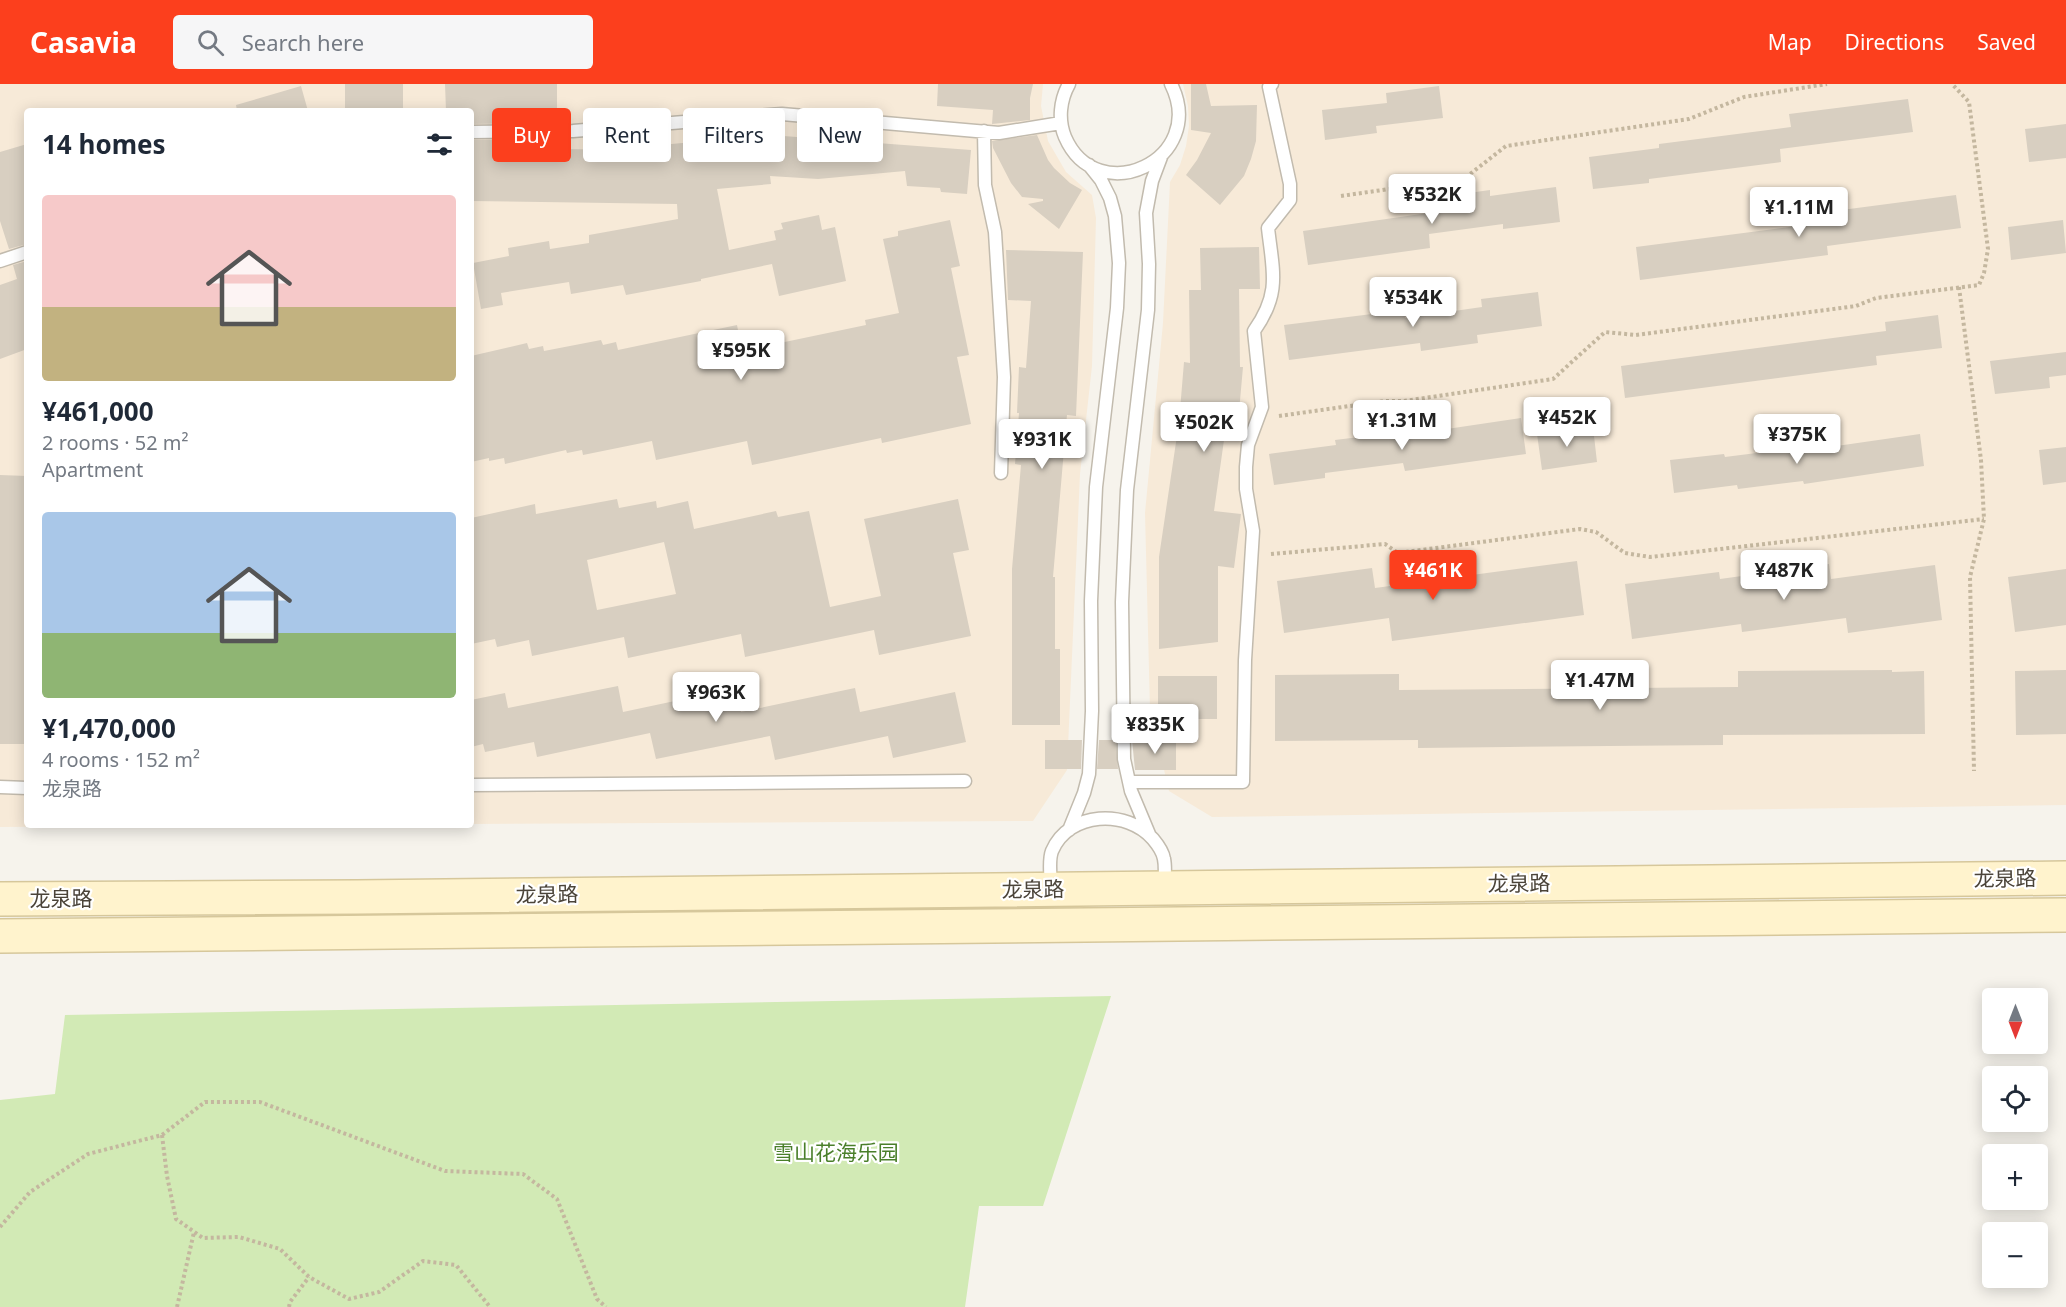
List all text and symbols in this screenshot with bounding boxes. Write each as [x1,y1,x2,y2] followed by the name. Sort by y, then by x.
[173,15,593,69] search box
[30,23,137,61] text: Casavia
[194,26,227,59] icon: search
[242,27,364,57] text: Search here
[1768,28,1812,56] text: Map
[1845,28,1944,56] text: Directions
[1977,28,2036,56] text: Saved
[492,108,571,162] chip: Buy
[583,108,671,162] chip: Rent
[683,108,785,162] chip: Filters
[797,108,883,162] chip: New
[42,126,166,162] text: 14 homes
[423,128,456,161] icon: filters
[1390,174,1474,225] pin: ¥532K
[1402,180,1462,207] text: ¥532K
[1750,187,1848,238] pin: ¥1.11M
[1764,193,1834,220] text: ¥1.11M
[195,234,303,342] icon: home
[1371,277,1455,328] pin: ¥534K
[1383,283,1443,310] text: ¥534K
[699,330,783,381] pin: ¥595K
[711,336,771,363] text: ¥595K
[42,393,154,429] text: ¥461,000
[1525,397,1609,448] pin: ¥452K
[1353,400,1451,451] pin: ¥1.31M
[1162,402,1246,453] pin: ¥502K
[1537,403,1597,430] text: ¥452K
[1367,406,1437,433] text: ¥1.31M
[1174,408,1234,435] text: ¥502K
[1755,414,1839,465] pin: ¥375K
[1000,419,1084,470] pin: ¥931K
[1767,420,1827,447] text: ¥375K
[1012,425,1072,452] text: ¥931K
[42,429,189,456] text: 2 rooms · 52 m²
[42,456,143,483] text: Apartment
[1391,550,1475,601] pin: ¥461K
[1742,550,1826,601] pin: ¥487K
[195,551,303,659] icon: home
[1403,556,1463,583] text: ¥461K
[1754,556,1814,583] text: ¥487K
[1551,660,1649,711] pin: ¥1.47M
[1565,666,1635,693] text: ¥1.47M
[674,672,758,723] pin: ¥963K
[686,678,746,705] text: ¥963K
[1113,704,1197,755] pin: ¥835K
[42,710,176,746] text: ¥1,470,000
[1125,710,1185,737] text: ¥835K
[42,746,200,773] text: 4 rooms · 152 m²
[42,775,102,802] text: 龙泉路
[1973,863,2037,893] street label: 龙泉路
[1487,868,1551,898] street label: 龙泉路
[1001,874,1065,904] street label: 龙泉路
[515,879,579,909] street label: 龙泉路
[30,884,93,912] street label: 龙泉路
[1982,988,2048,1054] north arrow
[1982,988,2048,1288] map controls
[1982,1066,2048,1132] button: locate
[773,1138,899,1166] park label: 雪山花海乐园
[1982,1144,2048,1210] button: +
[1982,1222,2048,1288] button: −

